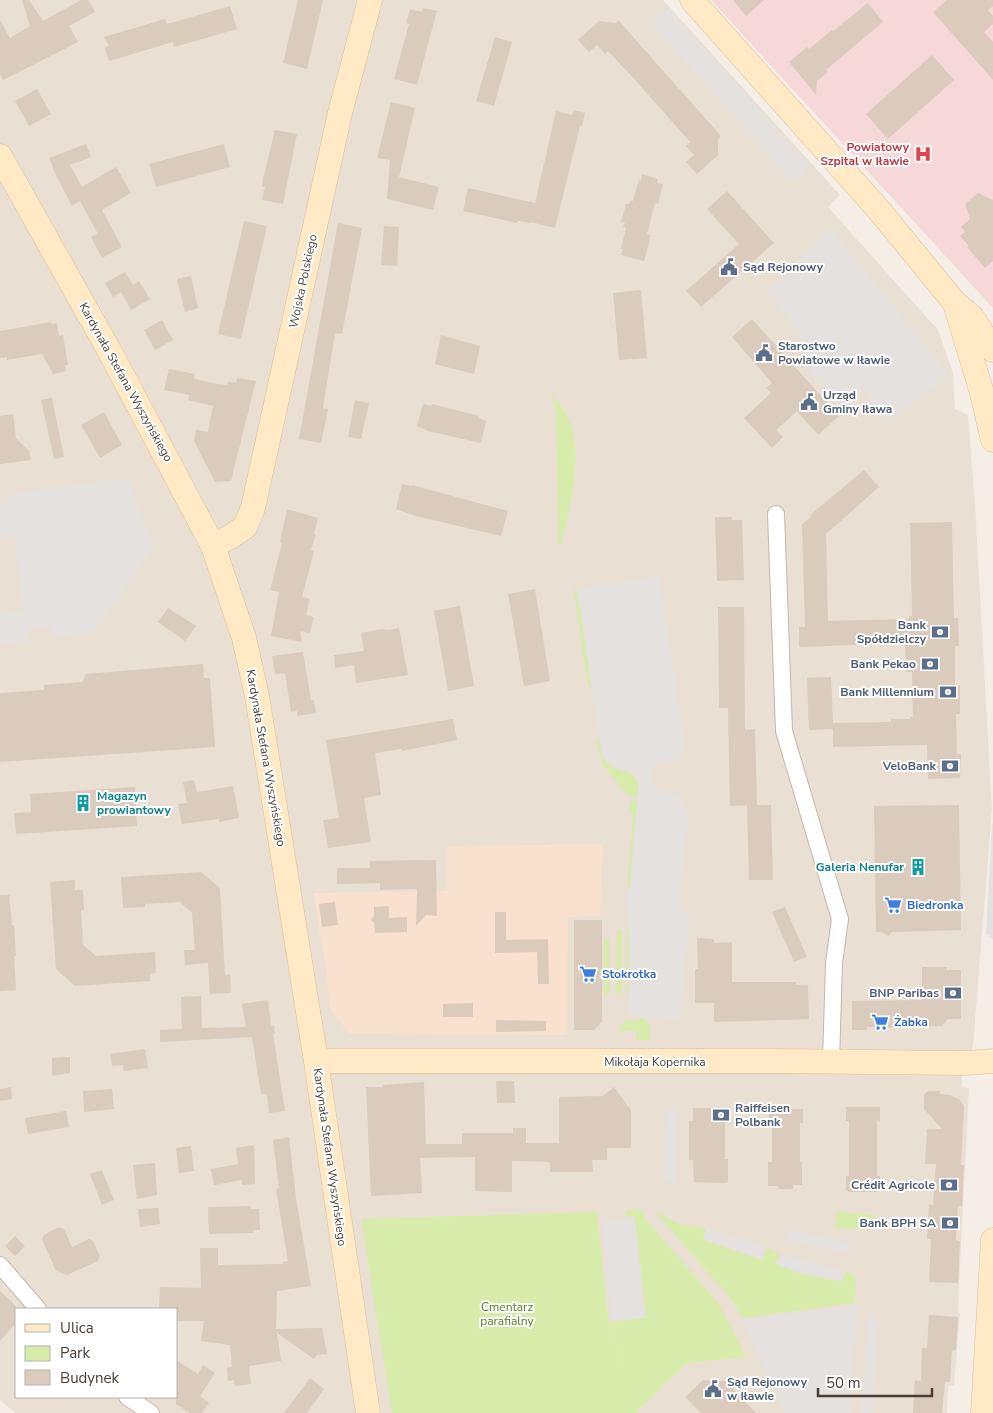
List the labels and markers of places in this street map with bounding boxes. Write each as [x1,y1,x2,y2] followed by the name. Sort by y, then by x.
[820,139,910,169] place label: Powiatowy Szpital w Iławie
[913,144,933,164] hospital icon: Powiatowy Szpital w Iławie
[719,257,739,277] public building icon: Sąd Rejonowy
[743,259,824,275] place label: Sąd Rejonowy
[778,338,891,368] place label: Starostwo Powiatowe w Iławie
[754,343,774,363] public building icon: Starostwo Powiatowe w Iławie
[823,387,892,417] place label: Urząd Gminy Iława
[799,392,819,412] public building icon: Urząd Gminy Iława
[857,617,927,647] place label: Bank Spółdzielczy
[930,622,950,642] bank icon: Bank Spółdzielczy
[920,654,940,674] bank icon: Bank Pekao
[851,656,916,672] place label: Bank Pekao
[938,682,958,702] bank icon: Bank Millennium
[840,684,934,700] place label: Bank Millennium
[940,756,960,776] bank icon: VeloBank
[882,758,937,774] place label: VeloBank
[97,788,172,818] place label: Magazyn prowiantowy
[73,793,93,813] building icon: Magazyn prowiantowy
[908,857,928,877] building icon: Galeria Nenufar
[816,859,904,875] place label: Galeria Nenufar
[883,895,903,915] supermarket icon: Biedronka
[907,897,964,913] place label: Biedronka
[578,964,598,984] supermarket icon: Stokrotka
[602,966,656,982] place label: Stokrotka
[943,983,963,1003] bank icon: BNP Paribas
[869,985,939,1001] place label: BNP Paribas
[870,1012,890,1032] supermarket icon: Żabka
[894,1014,928,1030] place label: Żabka
[735,1100,790,1130] place label: Raiffeisen Polbank
[711,1105,731,1125] bank icon: Raiffeisen Polbank
[939,1175,959,1195] bank icon: Crédit Agricole
[851,1177,935,1193] place label: Crédit Agricole
[940,1213,960,1233] bank icon: Bank BPH SA
[859,1215,936,1231] place label: Bank BPH SA
[727,1374,808,1404] place label: Sąd Rejonowy w Iławie
[703,1379,723,1399] public building icon: Sąd Rejonowy w Iławie

